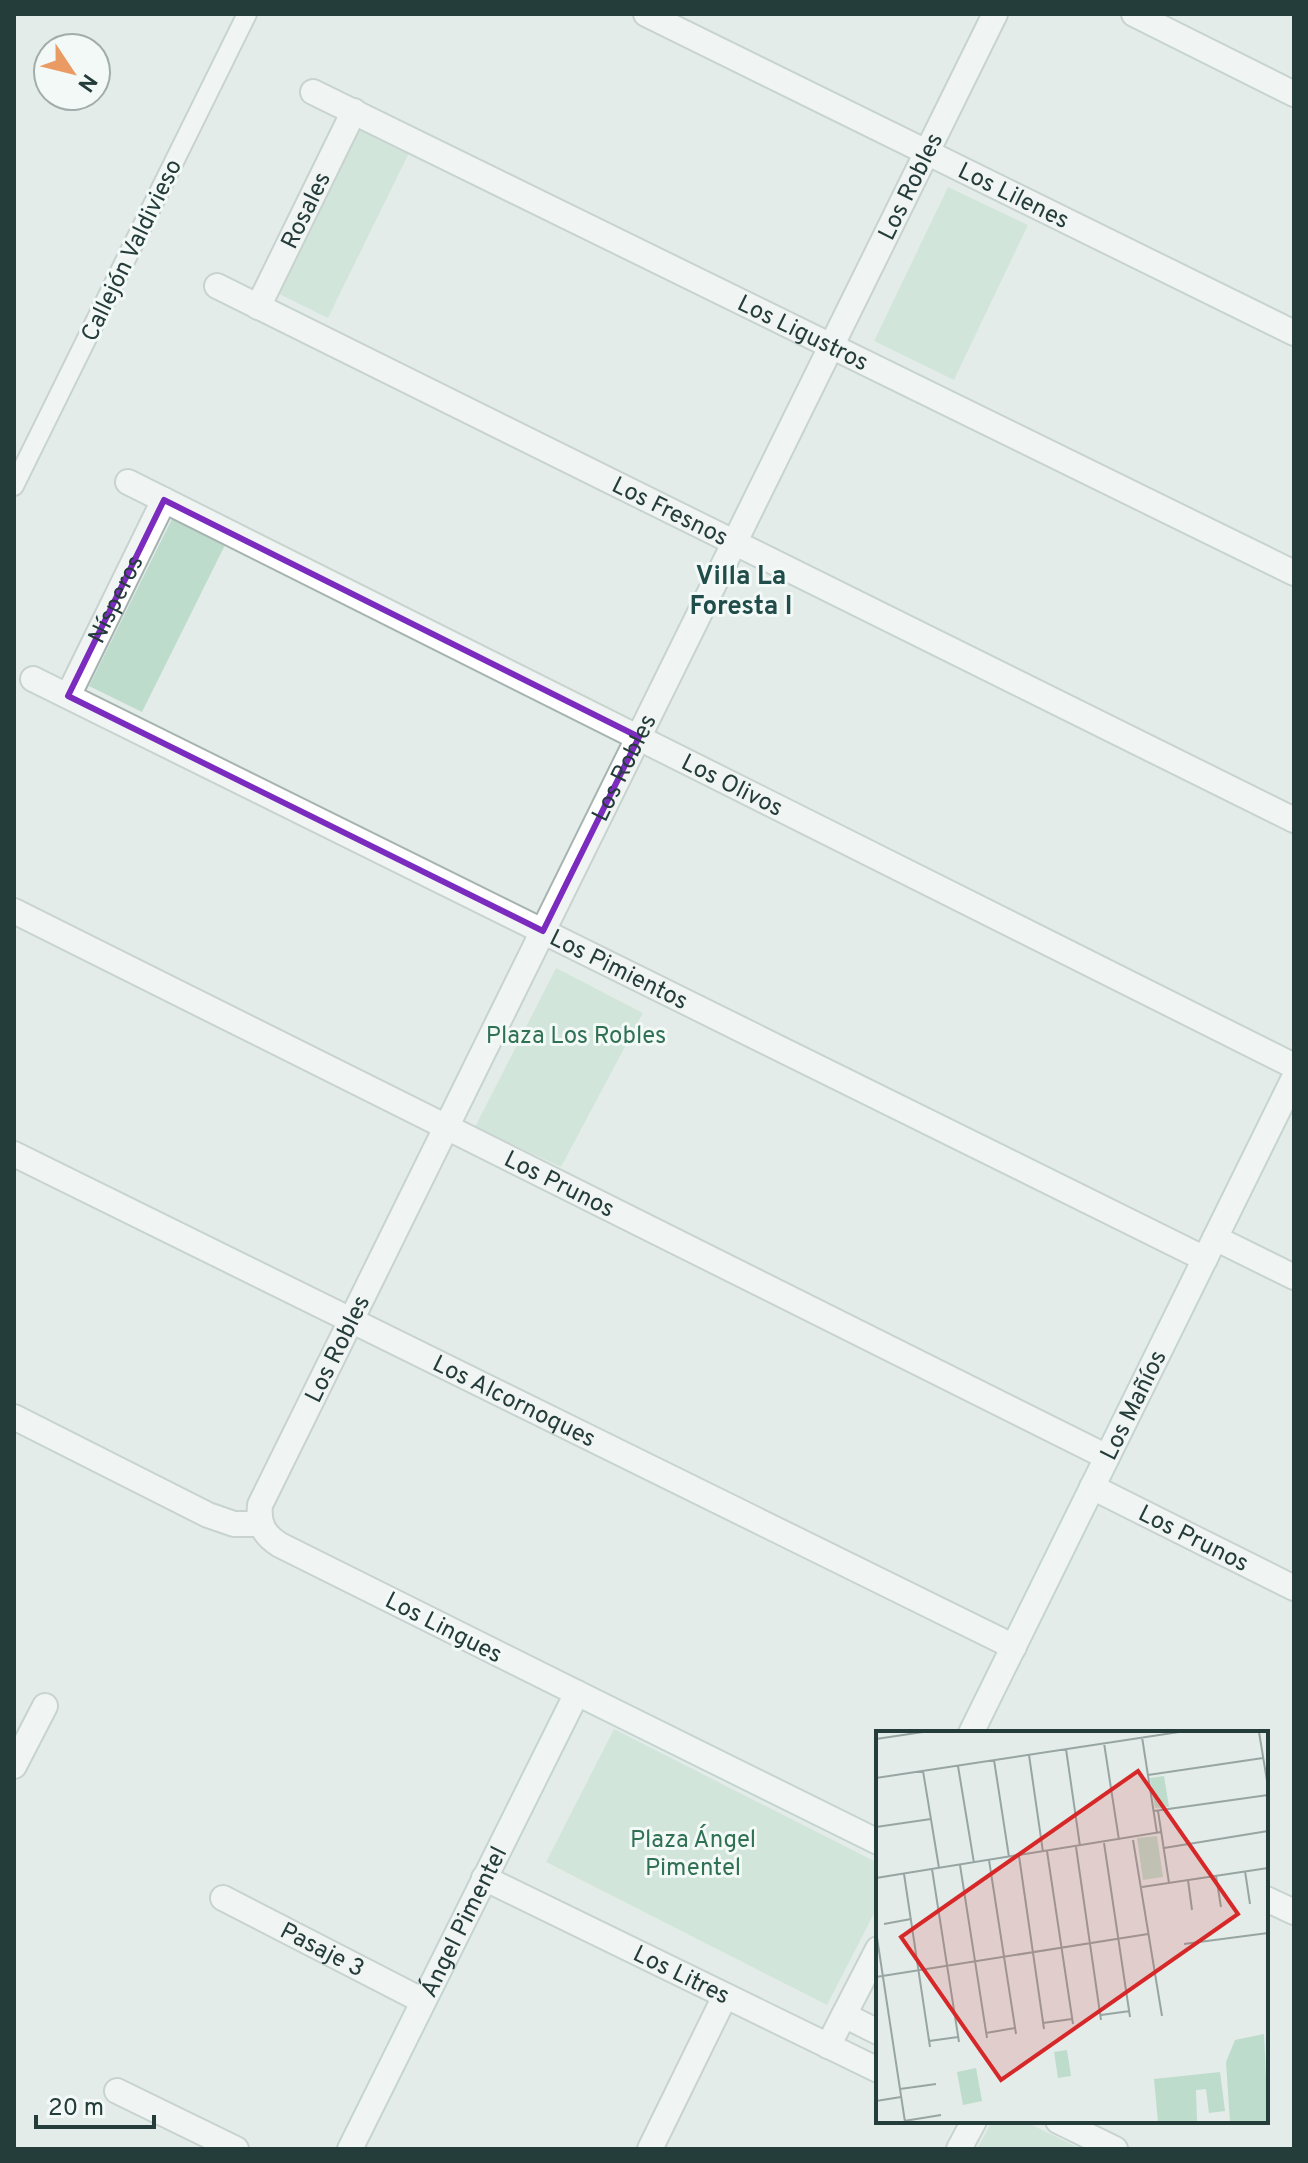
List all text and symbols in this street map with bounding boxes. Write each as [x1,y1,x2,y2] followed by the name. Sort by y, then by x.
[32,32,112,112] north arrow
[71,68,102,96] text: N
[873,128,951,246] street label: Los Robles
[76,155,190,347] street label: Callejón Valdivieso
[952,157,1074,237] street label: Los Lilenes
[276,167,339,255] street label: Rosales
[732,289,873,379] street label: Los Ligustros
[606,471,733,554] street label: Los Fresnos
[83,551,152,649] street label: Nísperos
[689,561,793,624] district label: Villa La Foresta I
[586,710,665,827] street label: Los Robles
[676,748,787,825] street label: Los Olivos
[544,924,692,1018] street label: Los Pimientos
[486,1022,666,1052] park label: Plaza Los Robles
[499,1145,619,1226] street label: Los Prunos
[300,1291,378,1408] street label: Los Robles
[1095,1346,1174,1466] street label: Los Mañíos
[427,1350,600,1455] street label: Los Alcornoques
[1133,1500,1253,1580] street label: Los Prunos
[379,1586,507,1671] street label: Los Lingues
[876,1731,1268,2123] inset map
[630,1824,756,1884] park label: Plaza Ángel Pimentel
[413,1842,515,2003] street label: Ángel Pimentel
[274,1917,369,1985] street label: Pasaje 3
[628,1940,734,2012] street label: Los Litres
[36,2079,154,2129] scale bar
[48,2094,104,2124] text: 20 m

